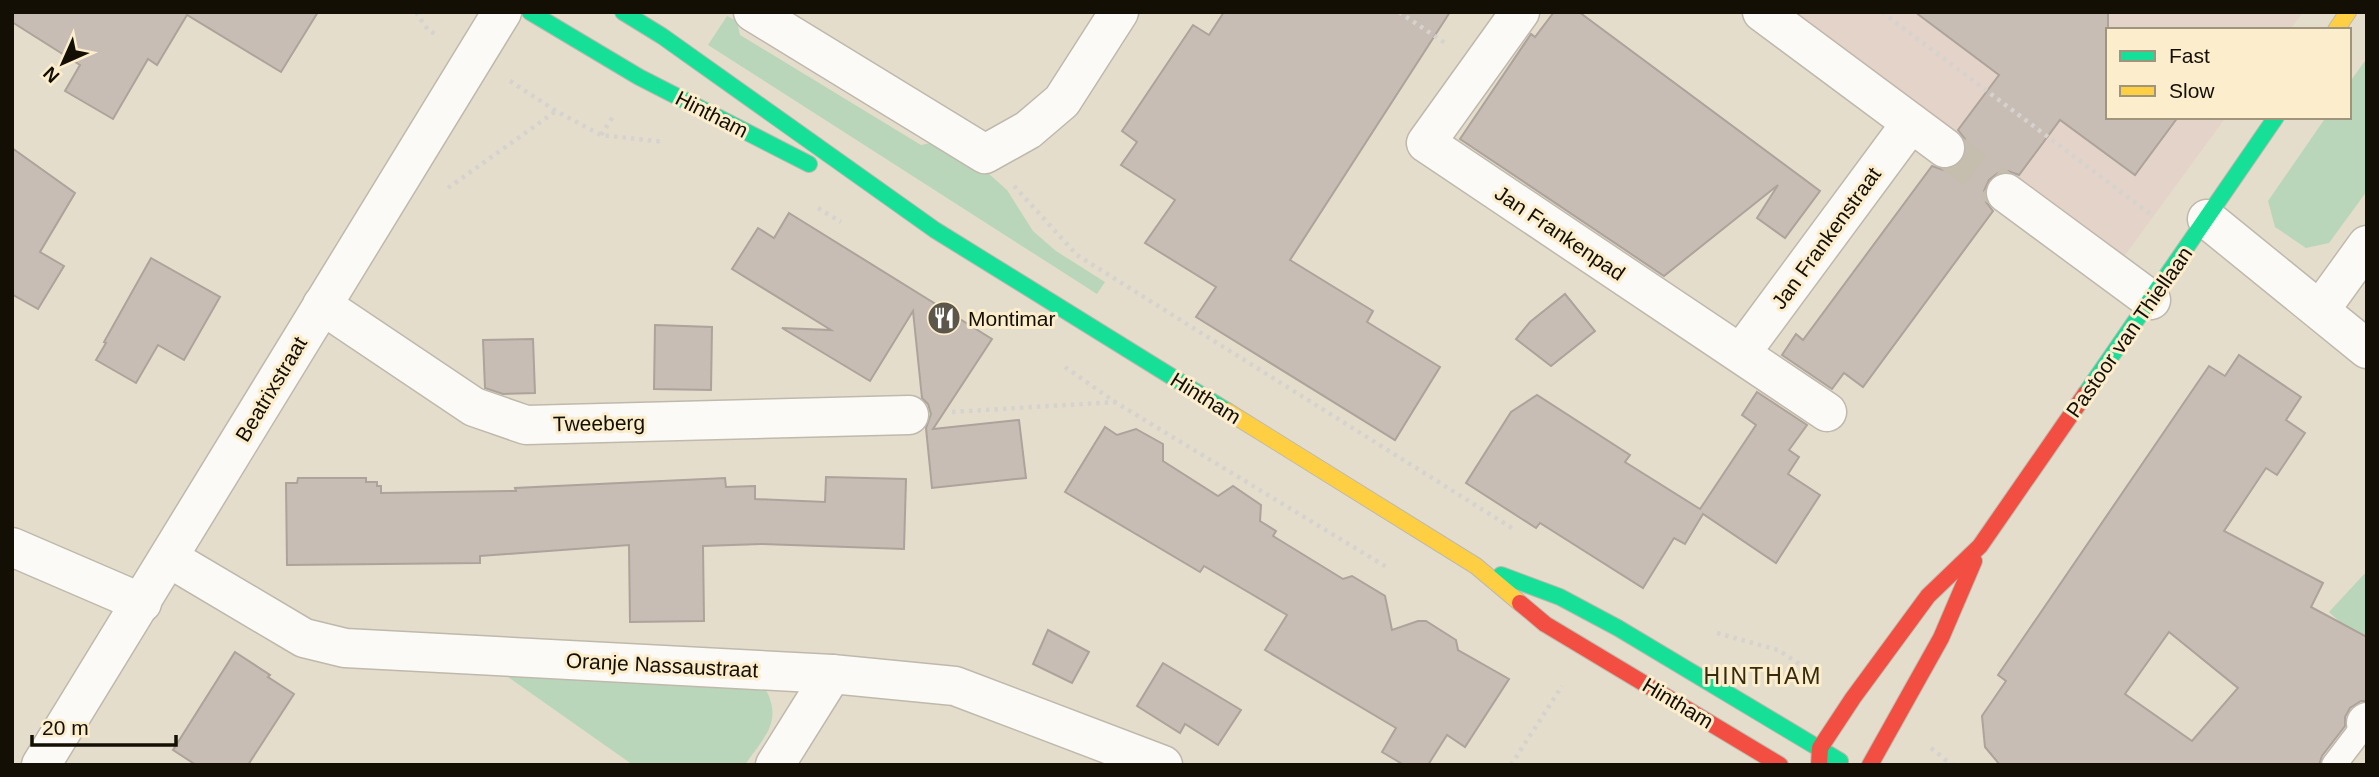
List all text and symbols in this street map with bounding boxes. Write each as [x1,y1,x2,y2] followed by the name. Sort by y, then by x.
[28,28,98,98] north arrow
[2106,28,2351,119] legend
[2169,44,2210,67] text: Fast
[39,62,64,87] text: N
[2169,79,2215,102] text: Slow
[672,86,752,142] street label: Hintham
[1767,163,1885,313] street label: Jan Frankenstraat
[1491,181,1629,285] street label: Jan Frankenpad
[2061,242,2197,422] street label: Pastoor van Thiellaan
[925,299,963,337] restaurant icon: Montimar
[968,307,1056,330] place label: Montimar
[231,332,311,445] street label: Beatrixstraat
[1167,368,1245,428] street label: Hintham
[553,411,645,435] street label: Tweeberg
[565,648,759,682] street label: Oranje Nassaustraat
[1704,663,1822,689] district label: HINTHAM
[1639,673,1717,733] street label: Hintham
[32,704,175,748] scale bar
[42,716,89,739] text: 20 m

